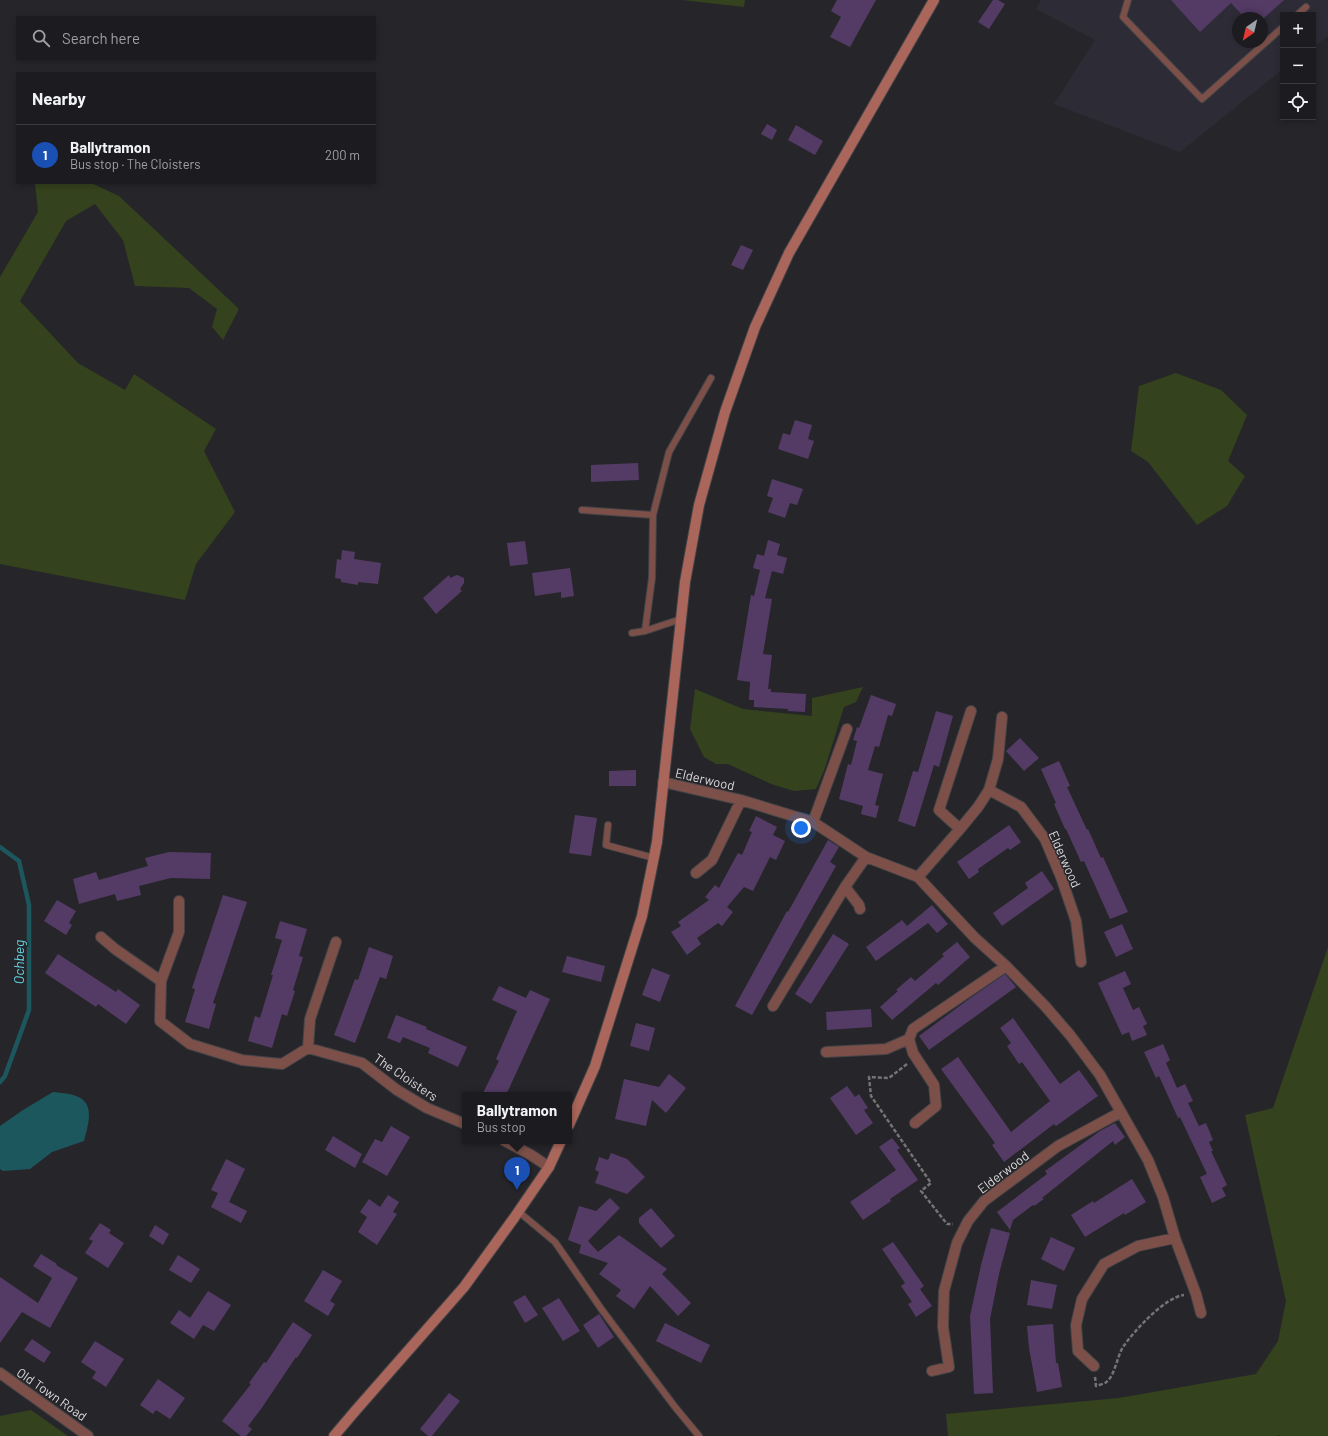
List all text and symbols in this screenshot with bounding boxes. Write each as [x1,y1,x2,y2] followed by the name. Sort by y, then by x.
[1232,12,1268,48] north arrow
[1280,12,1316,120] map controls
[1280,12,1316,48] button: +
[16,16,376,60] search box
[30,27,52,49] icon: search
[62,29,140,47] text: Search here
[1280,48,1316,84] button: −
[1280,84,1316,120] button: locate
[32,88,86,108] text: Nearby
[70,138,150,156] text: Ballytramon
[43,147,47,163] text: 1
[325,147,360,163] text: 200 m
[70,156,201,172] text: Bus stop · The Cloisters
[674,764,736,794] street label: Elderwood
[791,818,811,838] your location
[1045,828,1085,890] street label: Elderwood
[10,940,27,984] water label: Ochbeg
[371,1050,441,1104] street label: The Cloisters
[462,1092,572,1144] popup
[477,1101,557,1119] text: Ballytramon
[477,1119,526,1135] text: Bus stop
[974,1147,1032,1197] street label: Elderwood
[504,1157,530,1190] pin: 1
[14,1364,90,1424] street label: Old Town Road

